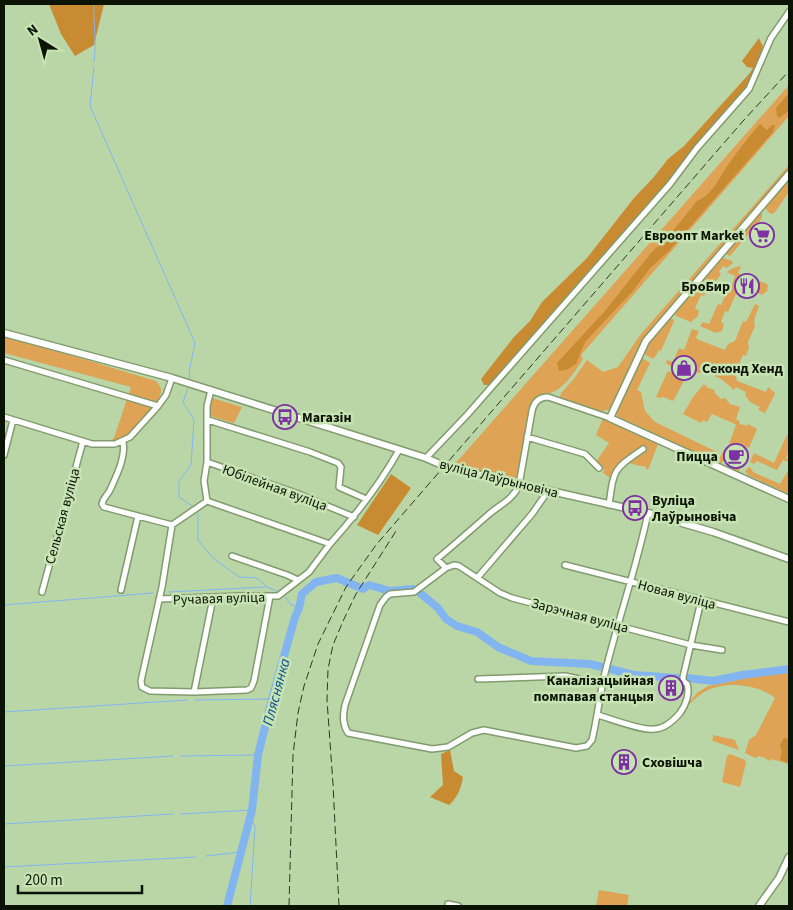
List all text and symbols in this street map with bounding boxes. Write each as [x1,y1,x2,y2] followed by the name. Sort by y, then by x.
[15,15,65,65] north arrow
[23,20,43,41] text: N
[749,222,775,248] supermarket icon: Евроопт Market
[644,226,745,246] place label: Евроопт Market
[734,273,760,299] restaurant icon: БроБир
[681,277,730,297] place label: БроБир
[671,355,697,381] shop icon: Секонд Хенд
[702,359,784,379] place label: Секонд Хенд
[272,404,298,430] bus stop icon: Магазін
[302,408,352,428] place label: Магазін
[723,443,749,469] cafe icon: Пицца
[676,447,718,467] place label: Пицца
[437,455,560,503] street label: вуліца Лаўрыновіча
[219,460,330,516] street label: Юбілейная вуліца
[41,466,85,567] street label: Сельская вуліца
[651,491,737,527] place label: Вуліца Лаўрыновіча
[622,495,648,521] bus stop icon: Вуліца Лаўрыновіча
[635,575,718,615] street label: Новая вуліца
[173,587,265,611] street label: Ручавая вуліца
[529,593,631,639] street label: Зарэчная вуліца
[257,656,296,728] water label: Пляснянка
[533,671,654,707] place label: Каналізацыйная помпавая станцыя
[658,675,684,701] building icon: Каналізацыйная помпавая станцыя
[611,749,637,775] building icon: Сховішча
[642,753,702,773] place label: Сховішча
[18,862,141,894] scale bar
[25,870,63,891] text: 200 m

